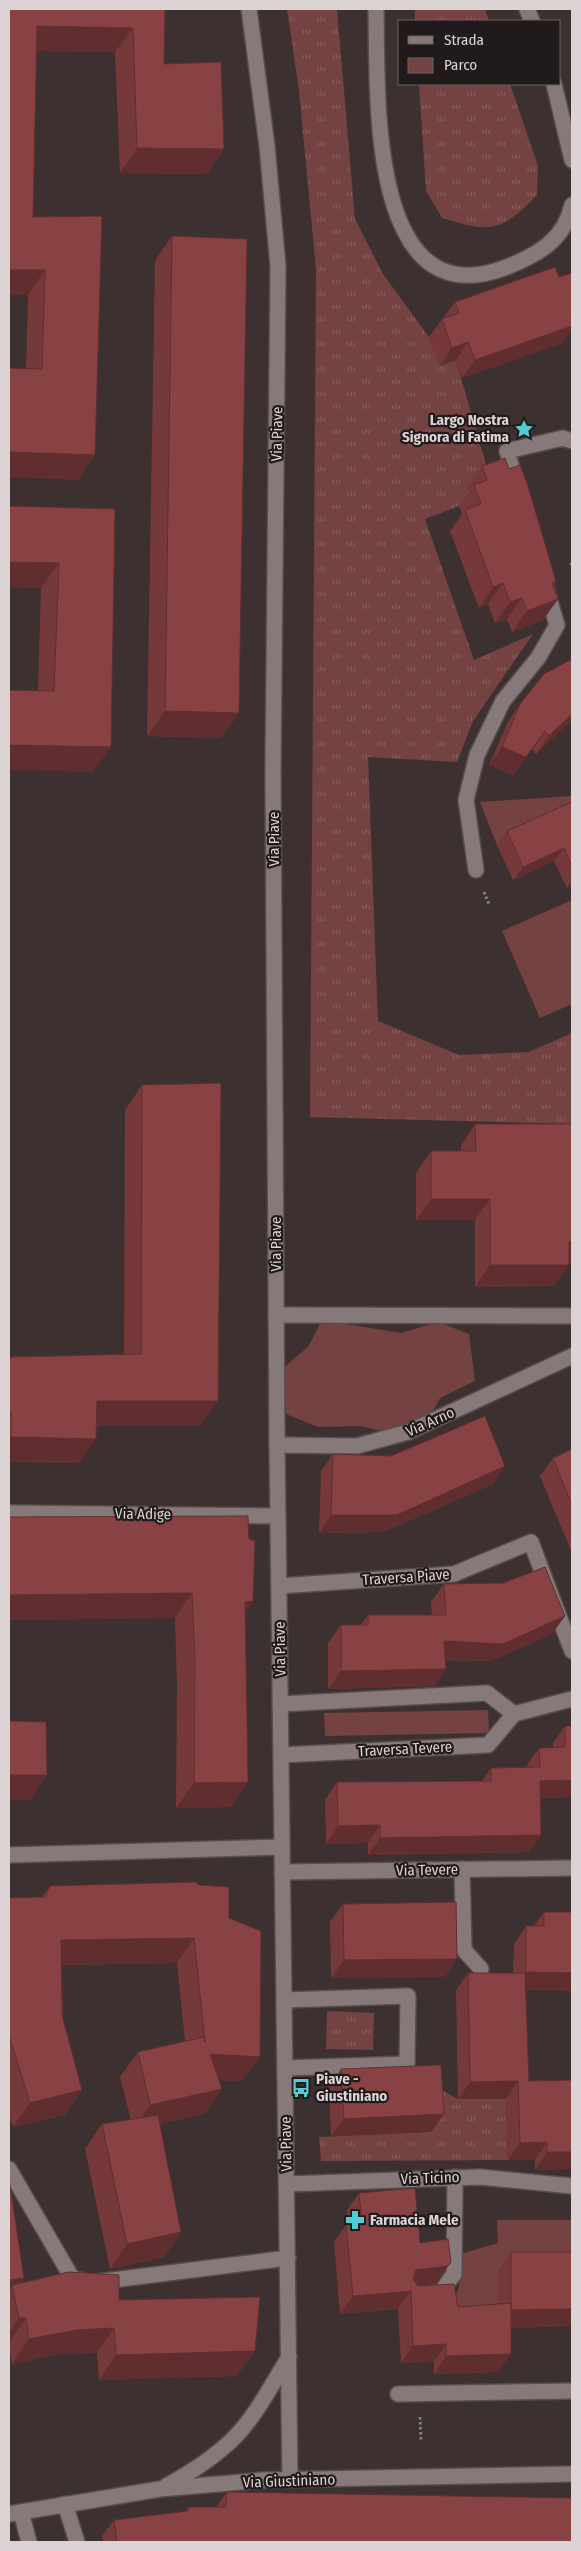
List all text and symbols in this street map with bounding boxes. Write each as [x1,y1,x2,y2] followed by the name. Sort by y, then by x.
[398,20,561,85] legend
[444,31,484,49] text: Strada
[444,56,477,74] text: Parco
[268,406,286,462] street label: Via Piave
[402,411,510,446] place label: Largo Nostra Signora di Fatima
[513,418,535,440] place icon: Largo Nostra Signora di Fatima
[265,811,283,867] street label: Via Piave
[267,1216,285,1272] street label: Via Piave
[403,1403,457,1441] street label: Via Arno
[115,1505,171,1523] street label: Via Adige
[362,1565,450,1589] street label: Traversa Piave
[271,1621,289,1677] street label: Via Piave
[357,1738,453,1760] street label: Traversa Tevere
[396,1860,458,1880] street label: Via Tevere
[316,2070,387,2105] place label: Piave - Giustiniano
[290,2077,312,2099] bus stop icon: Piave - Giustiniano
[277,2116,295,2172] street label: Via Piave
[400,2168,460,2188] street label: Via Ticino
[344,2209,366,2231] pharmacy icon: Farmacia Mele
[370,2211,459,2229] place label: Farmacia Mele
[242,2470,336,2492] street label: Via Giustiniano

